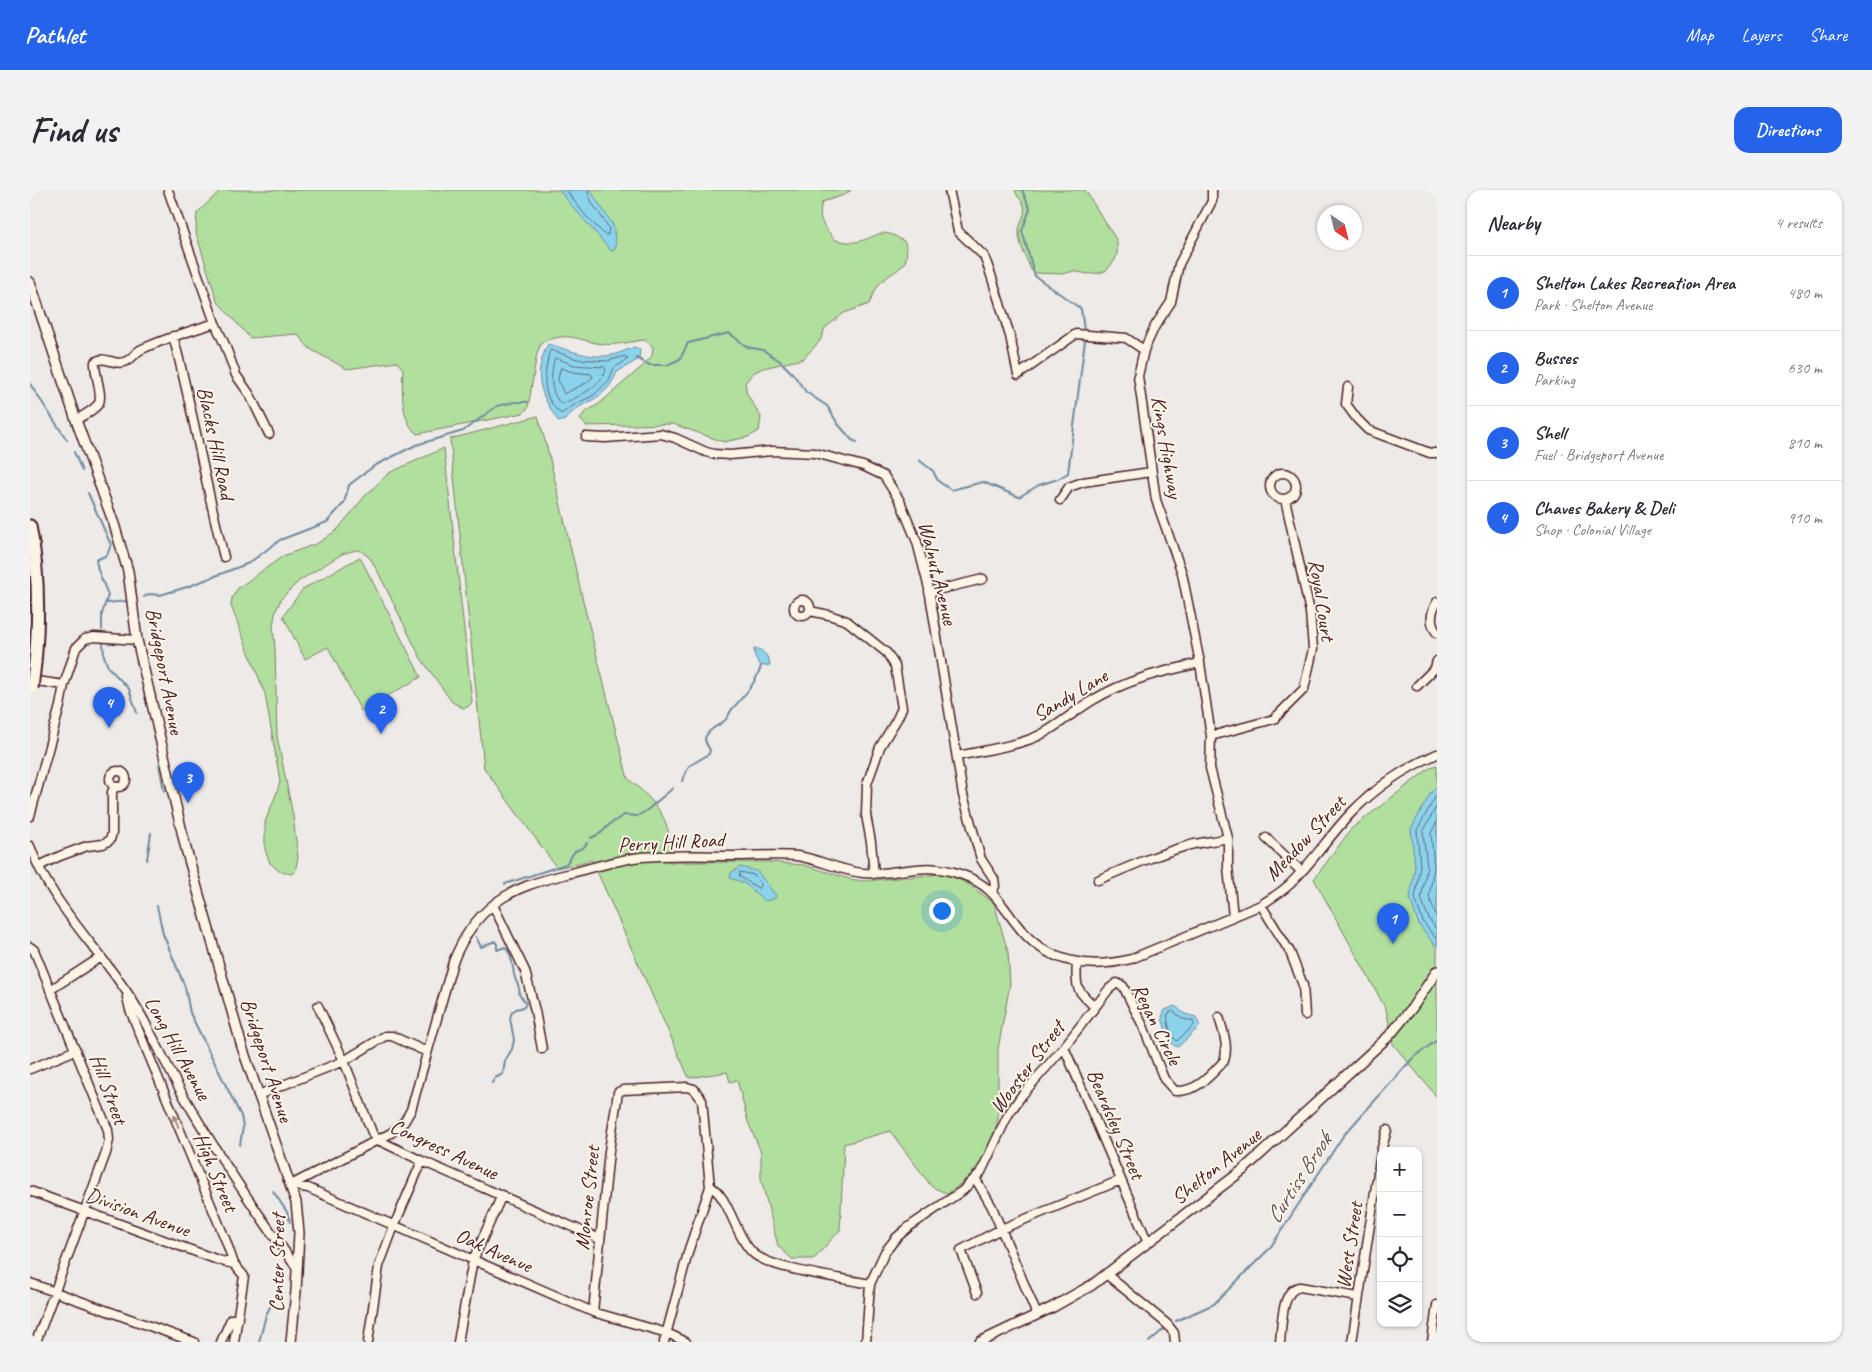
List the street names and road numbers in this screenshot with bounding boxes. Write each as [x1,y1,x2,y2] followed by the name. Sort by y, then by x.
[191,384,241,505] street label: Blacks Hill Road
[1145,394,1189,502] street label: Kings Highway
[913,519,964,628] street label: Walnut Avenue
[1303,557,1342,645] street label: Royal Court
[140,606,190,738] street label: Bridgeport Avenue
[1028,662,1113,727] street label: Sandy Lane
[1259,788,1352,886] street label: Meadow Street
[617,826,728,858] street label: Perry Hill Road
[1126,979,1189,1071] street label: Regan Circle
[139,992,218,1105] street label: Long Hill Avenue
[235,995,300,1126] street label: Bridgeport Avenue
[984,1013,1072,1118] street label: Wooster Street
[84,1050,134,1130] street label: Hill Street
[1081,1065,1152,1185] street label: Beardsley Street
[386,1113,503,1186] street label: Congress Avenue
[1166,1121,1267,1210] street label: Shelton Avenue
[188,1129,245,1217] street label: High Street
[569,1143,606,1251] street label: Monroe Street
[82,1181,196,1244] street label: Division Avenue
[1329,1198,1369,1290] street label: West Street
[263,1211,291,1312] street label: Center Street
[452,1222,538,1279] street label: Oak Avenue

